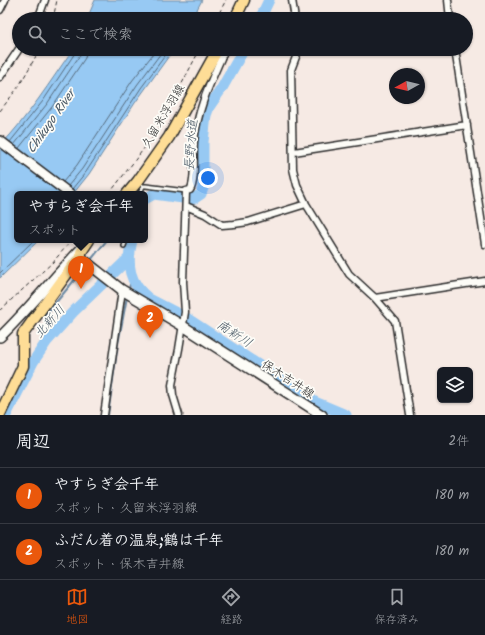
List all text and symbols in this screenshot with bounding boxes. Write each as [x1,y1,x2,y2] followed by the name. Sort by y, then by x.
[12,12,473,56] search box
[26,23,48,45] icon: search
[58,23,133,47] text: ここで検索
[389,68,425,104] north arrow
[137,80,190,152] street label: 久留米浮羽線
[21,83,83,158] water label: Chikugo River
[179,117,204,172] water label: 長野水道
[198,168,218,188] your location
[14,191,148,243] popup
[28,195,134,219] text: やすらぎ会千年
[28,220,81,241] text: スポット
[68,256,94,289] pin: 1
[29,300,71,344] water label: 北新川
[137,305,163,338] pin: 2
[212,315,256,354] water label: 南新川
[257,355,318,404] street label: 保木吉井線
[437,367,473,403] map controls
[437,367,473,403] button: layers
[16,429,50,456] text: 周辺
[448,431,469,452] text: 2件
[54,473,159,497] text: やすらぎ会千年
[27,485,31,506] text: 1
[435,485,469,506] text: 180 m
[54,498,198,519] text: スポット · 久留米浮羽線
[54,529,224,553] text: ふだん着の温泉;鶴は千年
[25,541,33,562] text: 2
[435,541,469,562] text: 180 m
[54,554,185,575] text: スポット · 保木吉井線
[66,586,88,629] tab: 地図
[220,586,242,629] tab: 経路
[375,586,419,629] tab: 保存済み

